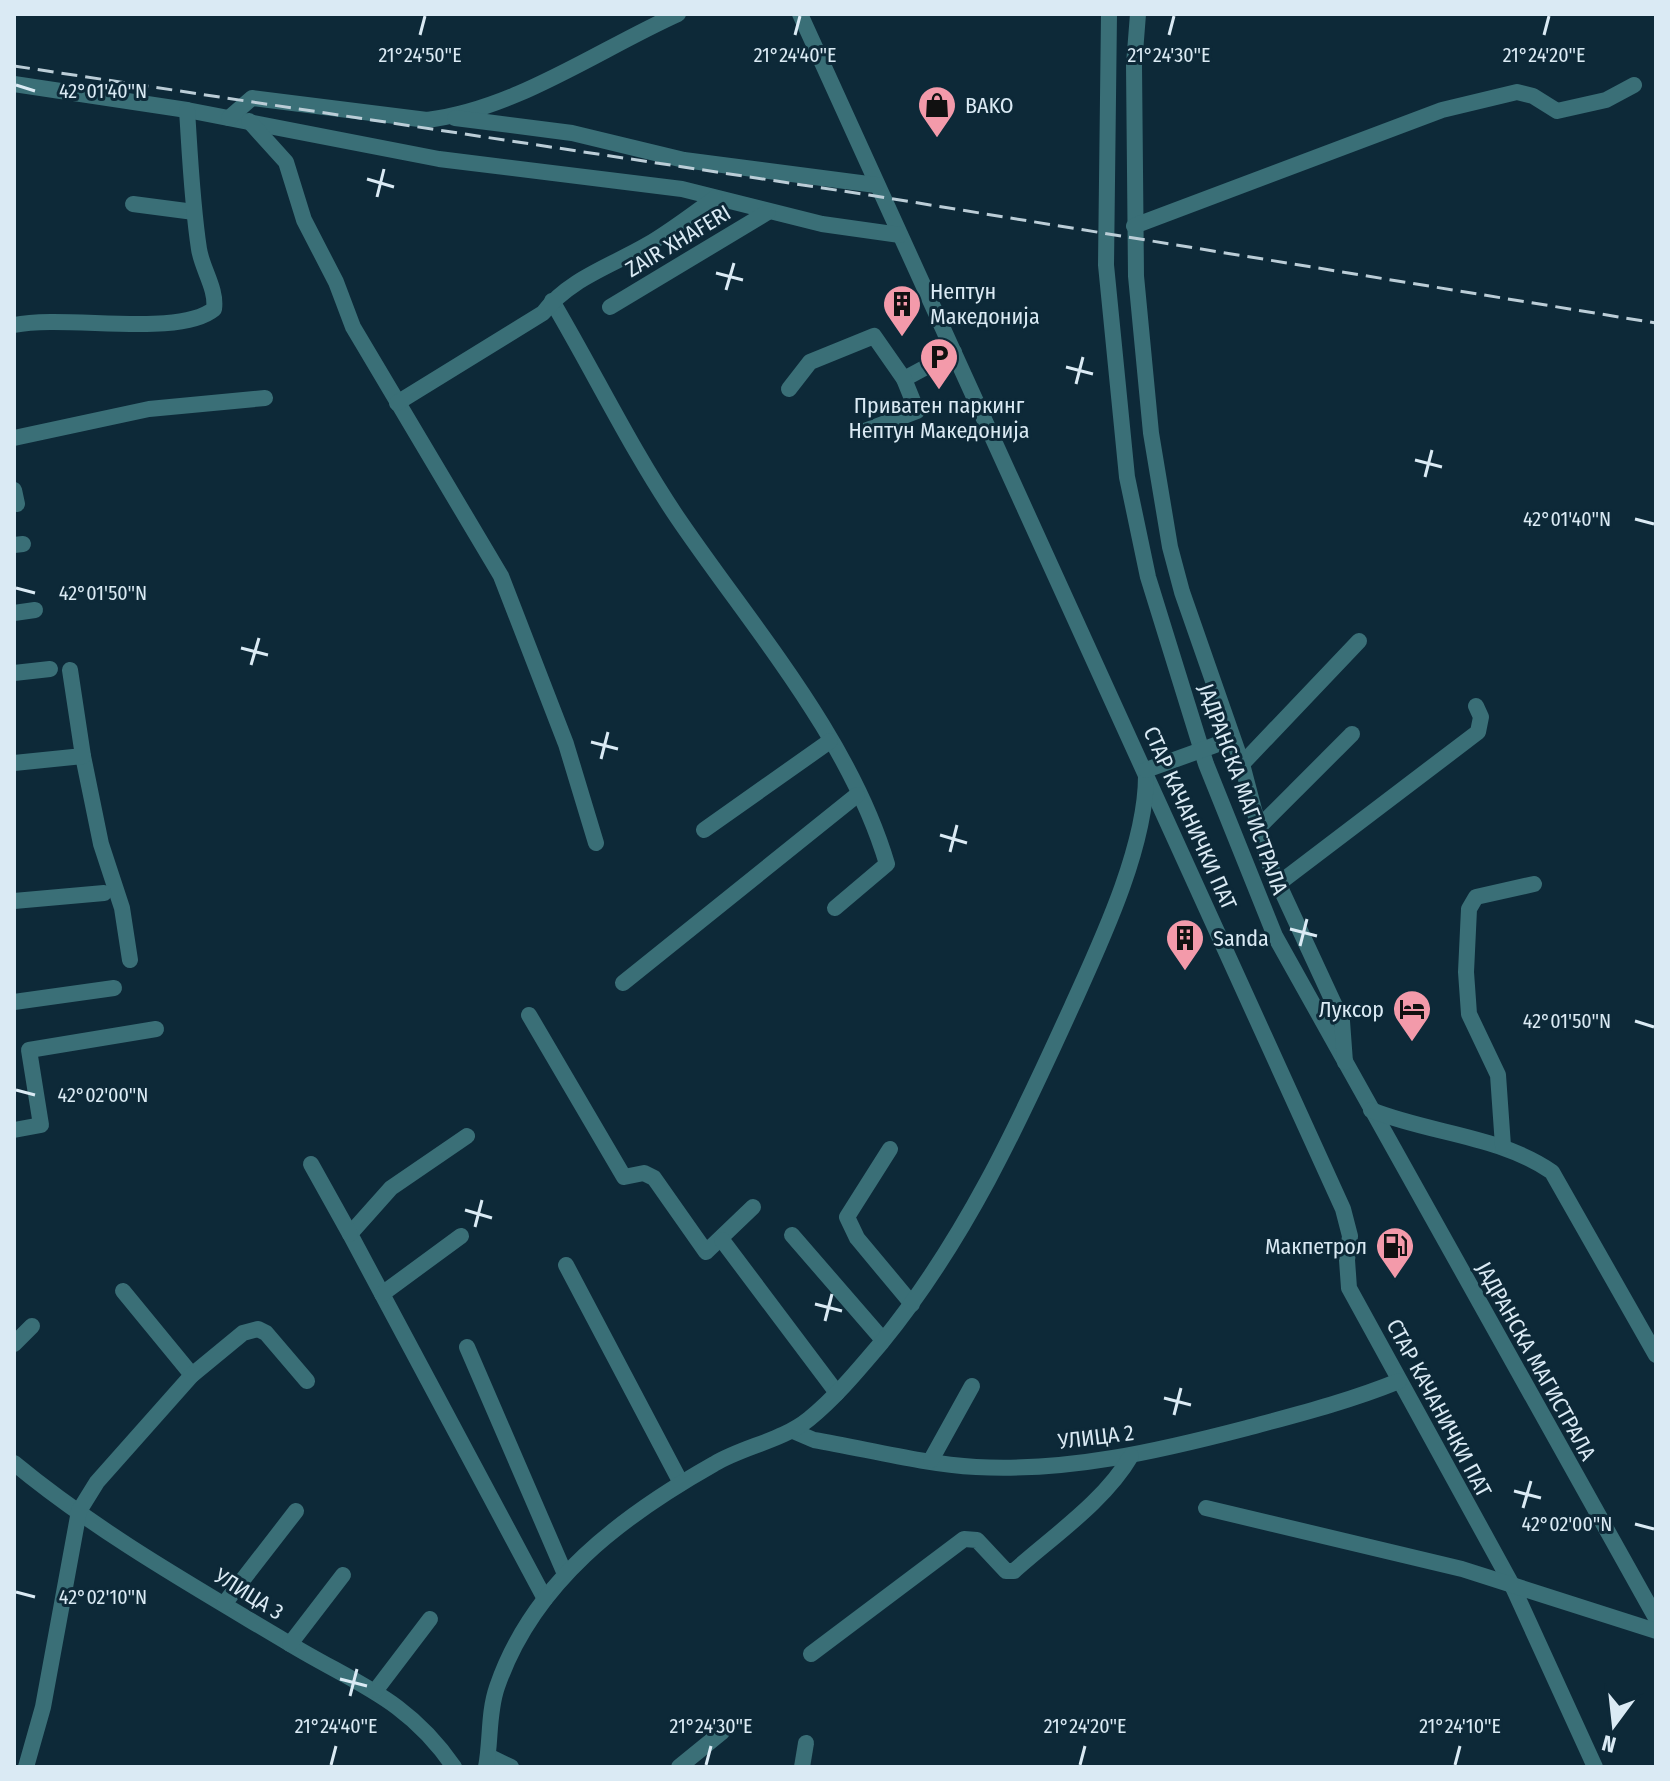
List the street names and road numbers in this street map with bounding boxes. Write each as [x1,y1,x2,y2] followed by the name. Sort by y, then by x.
[620,199,736,283] street label: ZAIR XHAFERI
[1192,680,1294,899] street label: ЈАДРАНСКА МАГИСТРАЛА
[1137,722,1243,915] street label: СТАР КАЧАНИЧКИ ПАТ
[1470,1257,1602,1465] street label: ЈАДРАНСКА МАГИСТРАЛА
[1381,1314,1498,1502] street label: СТАР КАЧАНИЧКИ ПАТ
[1056,1419,1135,1455] street label: УЛИЦА 2
[209,1562,289,1626] street label: УЛИЦА 3

